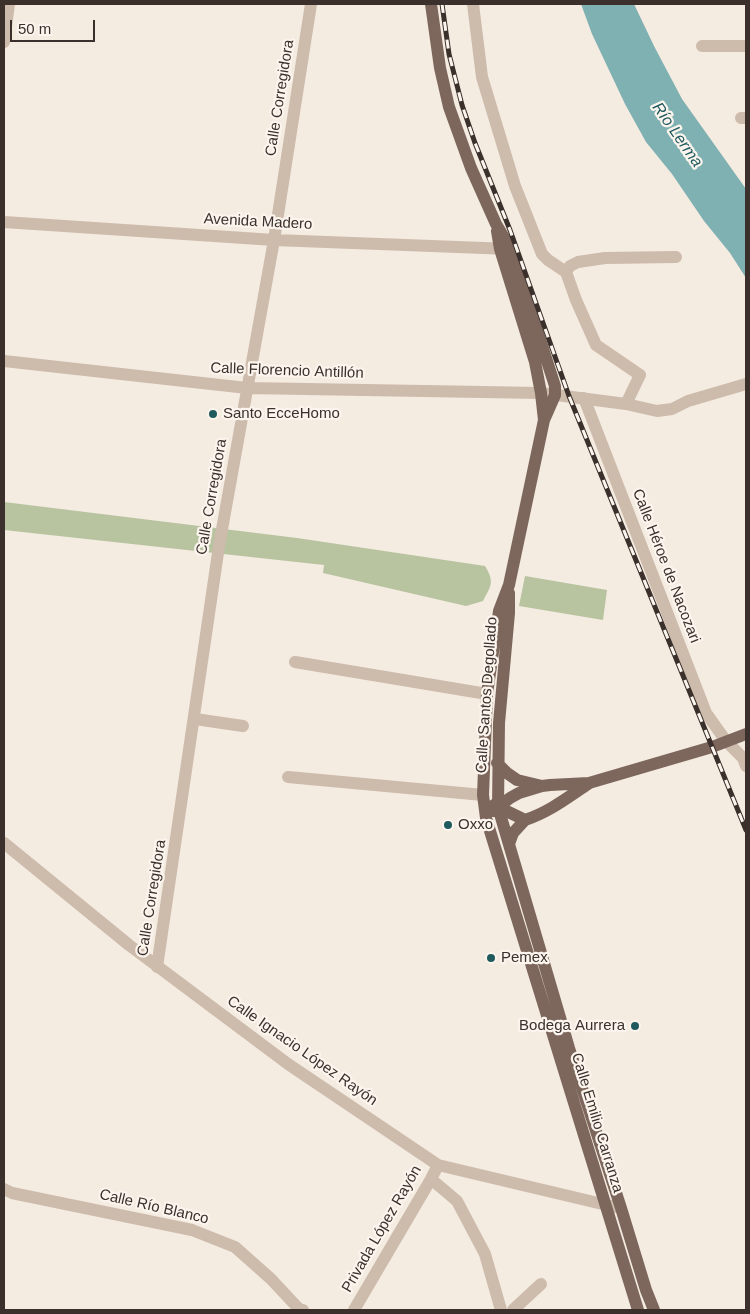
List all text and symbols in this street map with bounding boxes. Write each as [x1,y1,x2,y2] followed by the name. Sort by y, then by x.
[12,10,98,42] scale bar
[18,20,51,37] text: 50 m
[262,39,298,157] street label: Calle Corregidora
[648,99,706,171] water label: Río Lerma
[203,210,313,234] street label: Avenida Madero
[210,359,364,383] street label: Calle Florencio Antillón
[223,405,340,423] place label: Santo EcceHomo
[207,408,219,420] marker: Santo EcceHomo
[193,438,231,556] street label: Calle Corregidora
[628,486,704,646] street label: Calle Héroe de Nacozari
[473,616,501,774] street label: Calle Santos Degollado
[458,816,493,834] place label: Oxxo
[442,819,454,831] marker: Oxxo
[134,839,170,957] street label: Calle Corregidora
[501,949,548,967] place label: Pemex
[485,952,497,964] marker: Pemex
[223,992,381,1110] street label: Calle Ignacio López Rayón
[519,1017,625,1035] place label: Bodega Aurrera
[629,1020,641,1032] marker: Bodega Aurrera
[567,1051,627,1195] street label: Calle Emilio Carranza
[338,1162,426,1296] street label: Privada López Rayón
[98,1186,210,1228] street label: Calle Río Blanco

